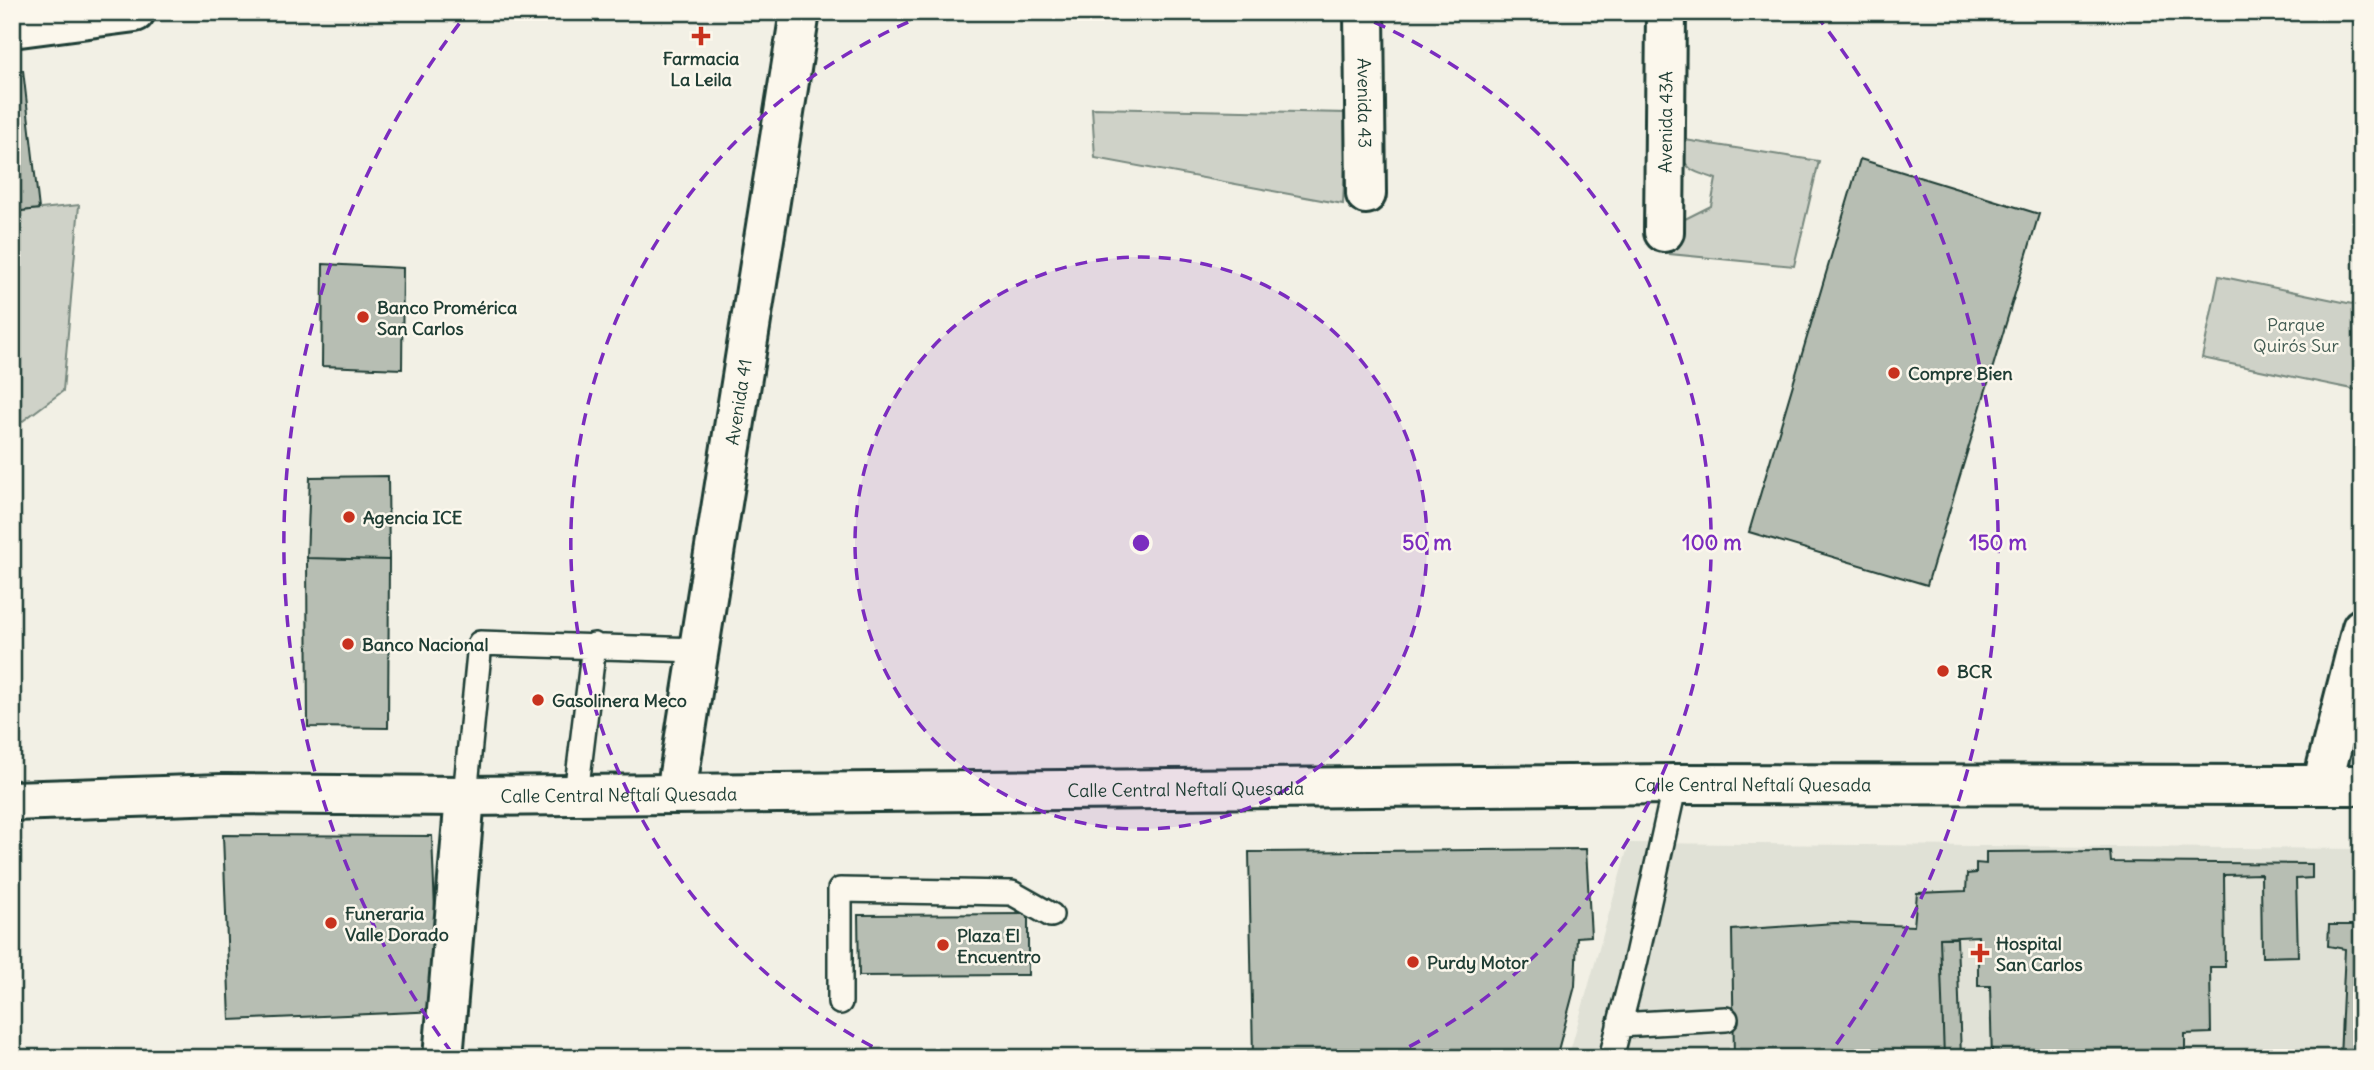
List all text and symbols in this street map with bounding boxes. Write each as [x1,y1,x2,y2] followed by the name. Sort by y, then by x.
[693,28,709,44] marker: Farmacia La Leila
[663,47,739,91] place label: Farmacia La Leila
[1353,58,1377,148] street label: Avenida 43
[1653,71,1677,173] street label: Avenida 43A
[377,296,517,340] place label: Banco Promérica San Carlos
[355,309,371,325] marker: Banco Promérica San Carlos
[2253,313,2340,357] park label: Parque Quirós Sur
[720,357,756,447] street label: Avenida 41
[1908,362,2013,385] place label: Compre Bien
[1886,365,1902,381] marker: Compre Bien
[363,506,463,529] place label: Agencia ICE
[341,509,357,525] marker: Agencia ICE
[1402,529,1452,556] text: 50 m
[1682,529,1742,556] text: 100 m
[1969,529,2027,556] text: 150 m
[1129,531,1153,555] centre of rings
[362,633,488,656] place label: Banco Nacional
[340,636,356,652] marker: Banco Nacional
[1957,660,1993,683] place label: BCR
[1935,663,1951,679] marker: BCR
[552,689,687,712] place label: Gasolinera Meco
[530,692,546,708] marker: Gasolinera Meco
[1634,772,1871,796] street label: Calle Central Neftalí Quesada
[1067,776,1304,802] street label: Calle Central Neftalí Quesada
[500,782,737,807] street label: Calle Central Neftalí Quesada
[345,902,449,946] place label: Funeraria Valle Dorado
[323,915,339,931] marker: Funeraria Valle Dorado
[957,924,1041,968] place label: Plaza El Encuentro
[1996,932,2083,976] place label: Hospital San Carlos
[935,937,951,953] marker: Plaza El Encuentro
[1970,943,1990,963] marker: Hospital San Carlos
[1427,951,1529,974] place label: Purdy Motor
[1405,954,1421,970] marker: Purdy Motor

